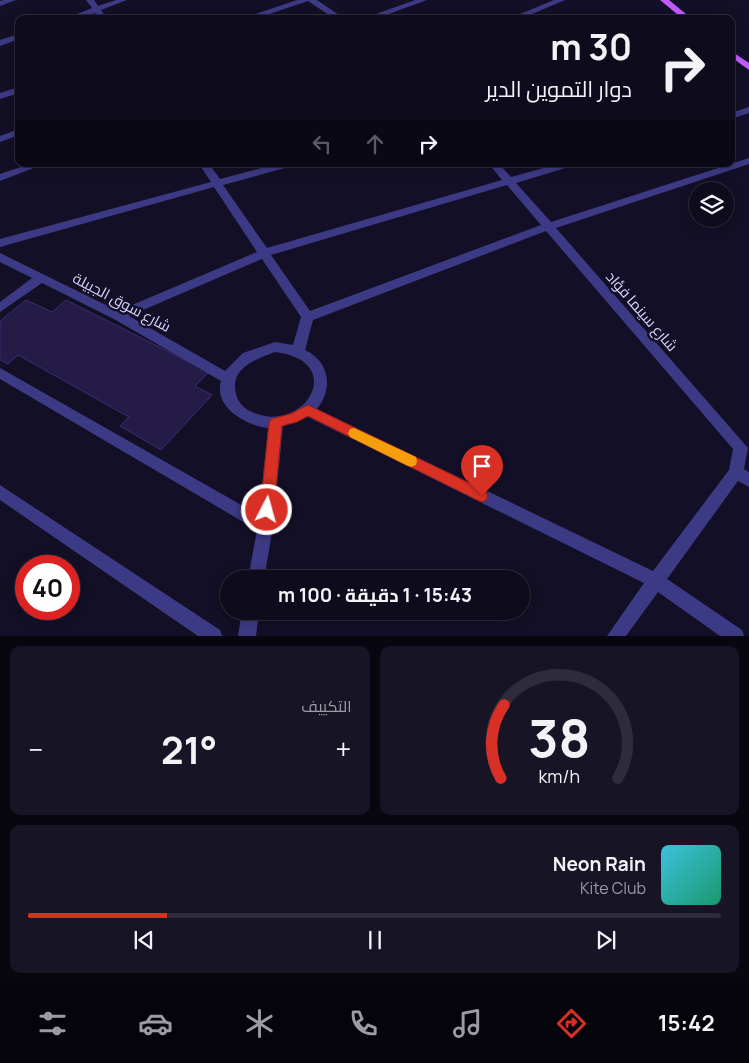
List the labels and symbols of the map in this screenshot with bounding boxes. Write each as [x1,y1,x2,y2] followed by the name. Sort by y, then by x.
[601,266,683,356] street label: شارع سينما فؤاد
[69,267,175,338] street label: شارع سوق الجبيلة
[461,445,503,496] pin
[240,483,292,535] position arrow
[15,555,80,620] speed limit sign: 40

